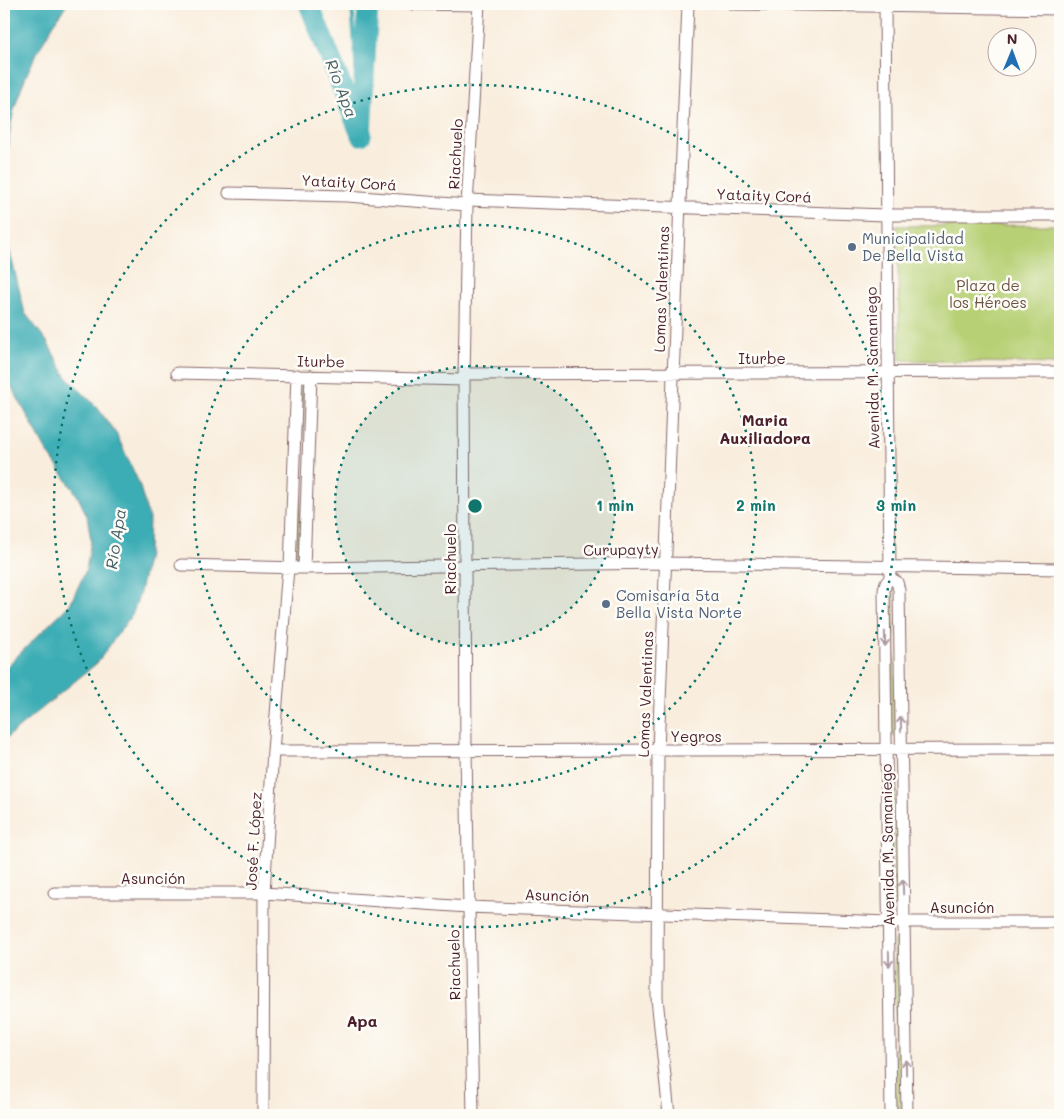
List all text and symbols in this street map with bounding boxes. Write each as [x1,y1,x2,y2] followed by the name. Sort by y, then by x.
[986,28,1036,78] north arrow
[1007,29,1018,48] text: N
[321,56,363,120] water label: Río Apa
[443,118,467,190] street label: Riachuelo
[301,170,397,194] street label: Yataity Corá
[716,183,812,207] street label: Yataity Corá
[649,225,673,353] street label: Lomas Valentinas
[862,228,964,265] place label: Municipalidad De Bella Vista
[846,241,858,253] marker: Municipalidad De Bella Vista
[949,275,1027,312] park label: Plaza de los Héroes
[861,286,883,450] street label: Avenida M. Samaniego
[738,348,786,368] street label: Iturbe
[297,351,345,371] street label: Iturbe
[719,409,811,448] district label: Maria Auxiliadora
[596,495,634,515] text: 1 min
[736,495,776,515] text: 2 min
[876,495,916,515] text: 3 min
[466,497,484,515] centre of rings
[100,507,130,571] water label: Río Apa
[440,523,460,594] street label: Riachuelo
[583,538,659,560] street label: Curupayty
[616,585,742,622] place label: Comisaría 5ta Bella Vista Norte
[600,598,612,610] marker: Comisaría 5ta Bella Vista Norte
[633,630,657,758] street label: Lomas Valentinas
[880,630,890,646] one-way arrow
[896,716,906,732] one-way arrow
[670,726,722,746] street label: Yegros
[876,763,898,927] street label: Avenida M. Samaniego
[240,791,266,891] street label: José F. López
[121,868,185,888] street label: Asunción
[898,879,908,895] one-way arrow
[524,884,590,906] street label: Asunción
[930,897,994,917] street label: Asunción
[443,929,465,1001] street label: Riachuelo
[884,950,894,966] one-way arrow
[346,1010,378,1031] district label: Apa
[901,1059,911,1075] one-way arrow

